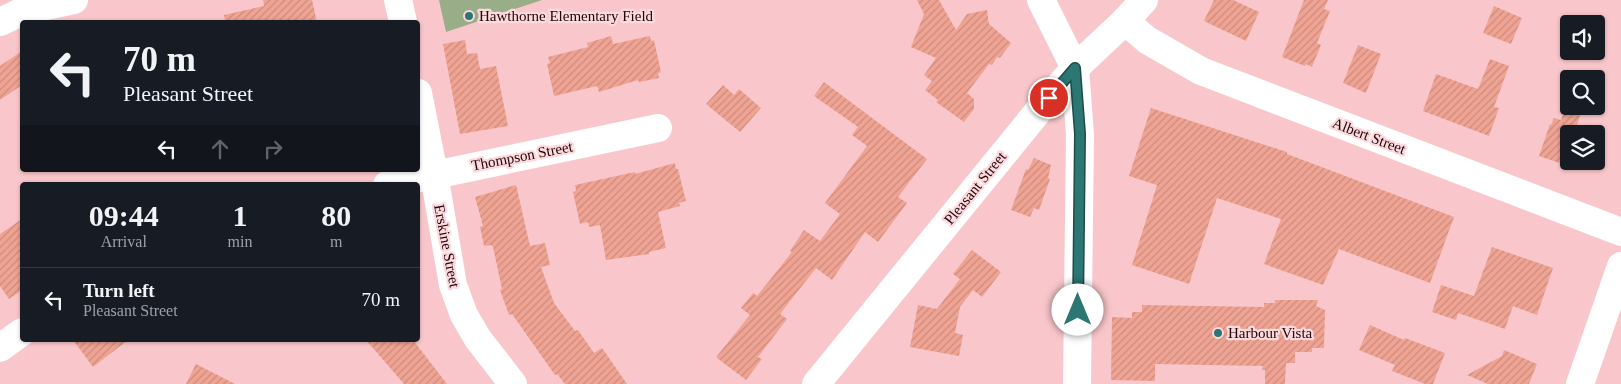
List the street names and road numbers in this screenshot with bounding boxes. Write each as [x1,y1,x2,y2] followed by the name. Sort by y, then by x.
[1330,115,1409,158] street label: Albert Street
[470,138,575,174] street label: Thompson Street
[941,148,1010,228] street label: Pleasant Street
[431,203,463,290] street label: Erskine Street

